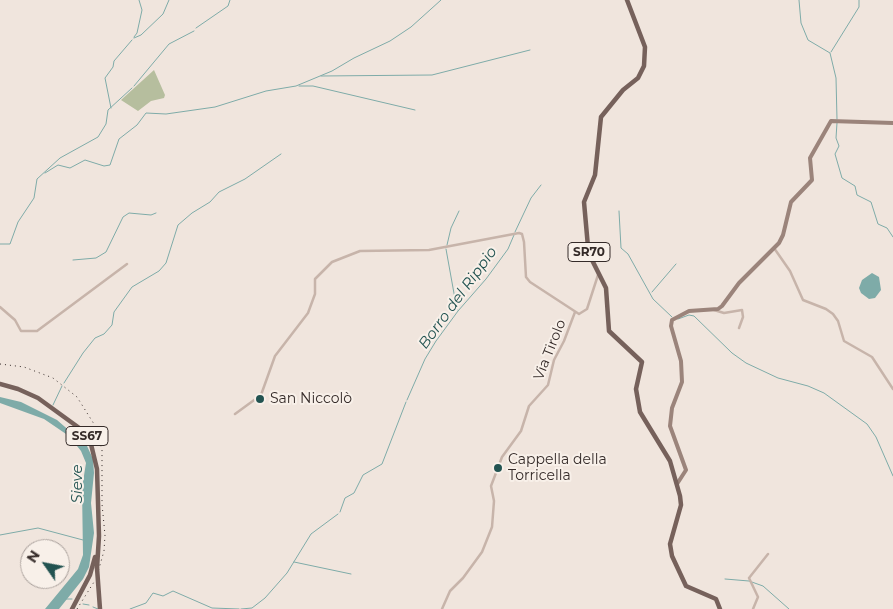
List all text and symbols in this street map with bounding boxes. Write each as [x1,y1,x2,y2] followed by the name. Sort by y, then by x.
[568,242,610,262] road number: SR70
[415,244,501,352] water label: Borro del Rippio
[530,317,570,383] street label: Via Tirolo
[270,391,352,407] place label: San Niccolò
[254,393,266,405] marker: San Niccolò
[66,426,108,446] road number: SS67
[508,452,607,484] place label: Cappella della Torricella
[492,462,504,474] marker: Cappella della Torricella
[69,464,87,504] water label: Sieve
[20,539,70,589] north arrow
[23,547,44,566] text: N

